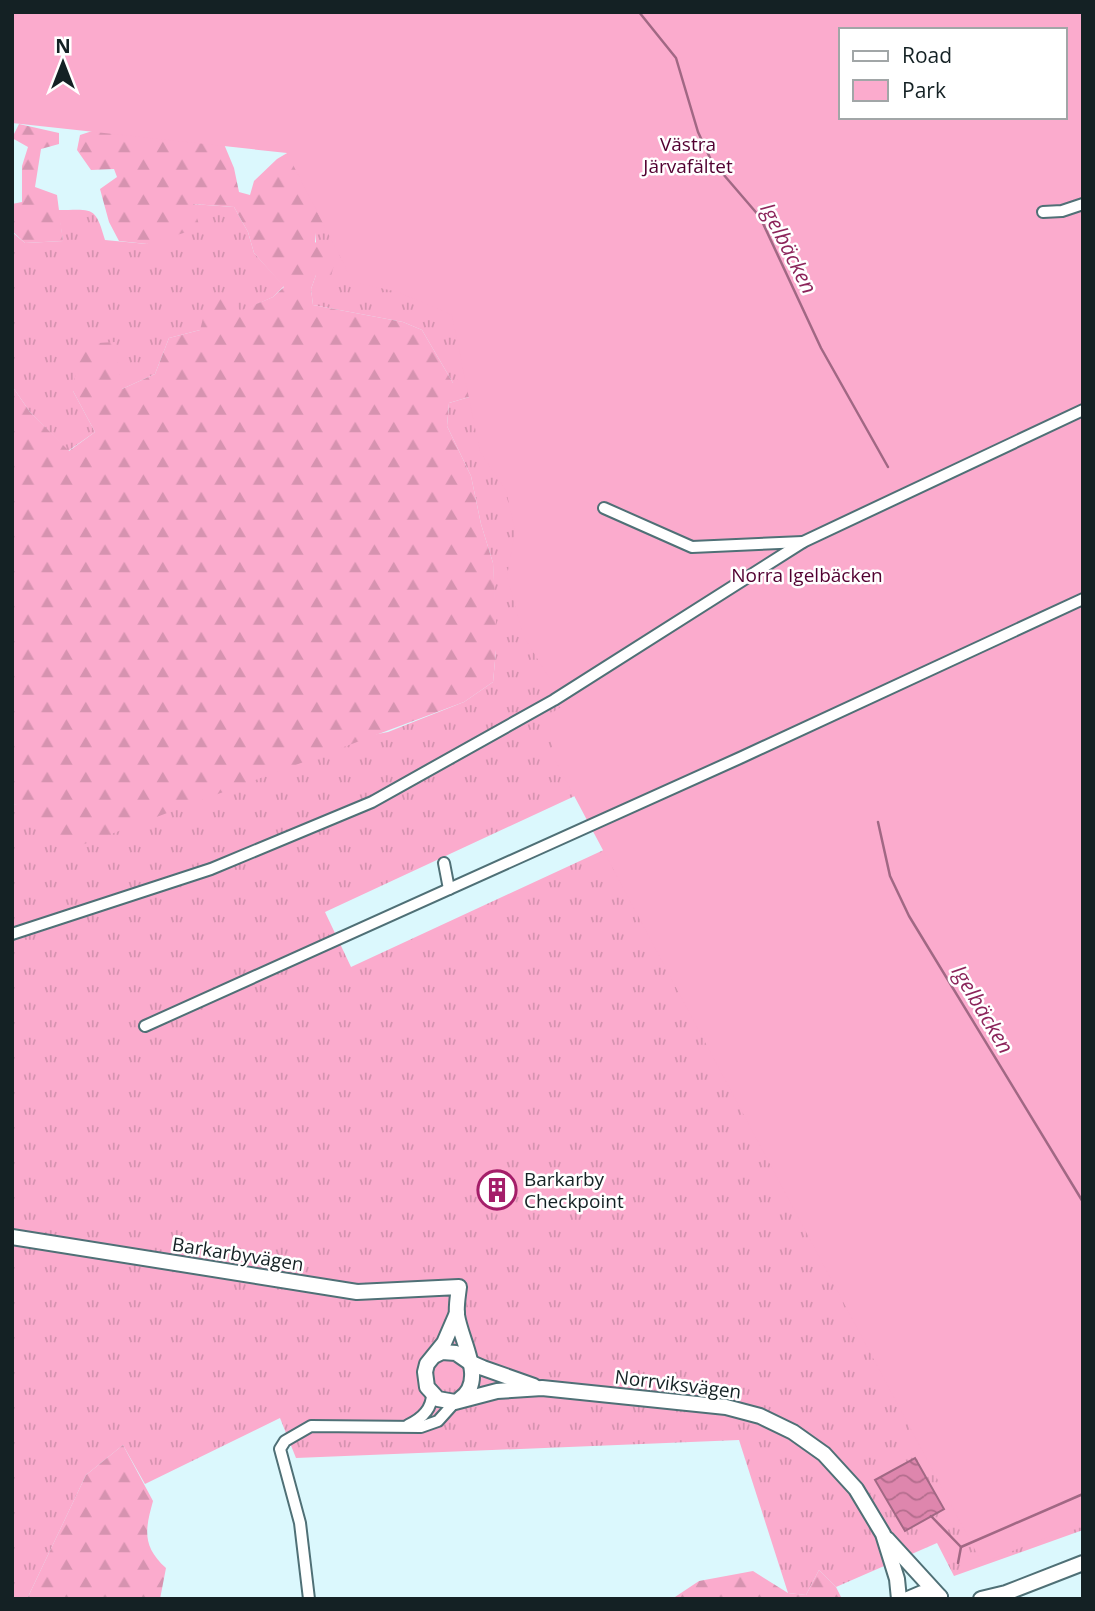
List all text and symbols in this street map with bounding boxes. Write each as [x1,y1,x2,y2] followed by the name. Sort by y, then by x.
[28,28,98,98] north arrow
[839,28,1067,119] legend
[55,33,71,59] text: N
[902,41,952,69] text: Road
[902,76,946,104] text: Park
[641,131,733,179] park label: Västra Järvafältet
[754,198,824,298] water label: Igelbäcken
[731,562,883,588] park label: Norra Igelbäcken
[946,959,1020,1059] water label: Igelbäcken
[524,1166,624,1214] place label: Barkarby Checkpoint
[476,1169,518,1211] building icon: Barkarby Checkpoint
[170,1231,306,1277] street label: Barkarbyvägen
[613,1363,743,1405] street label: Norrviksvägen

